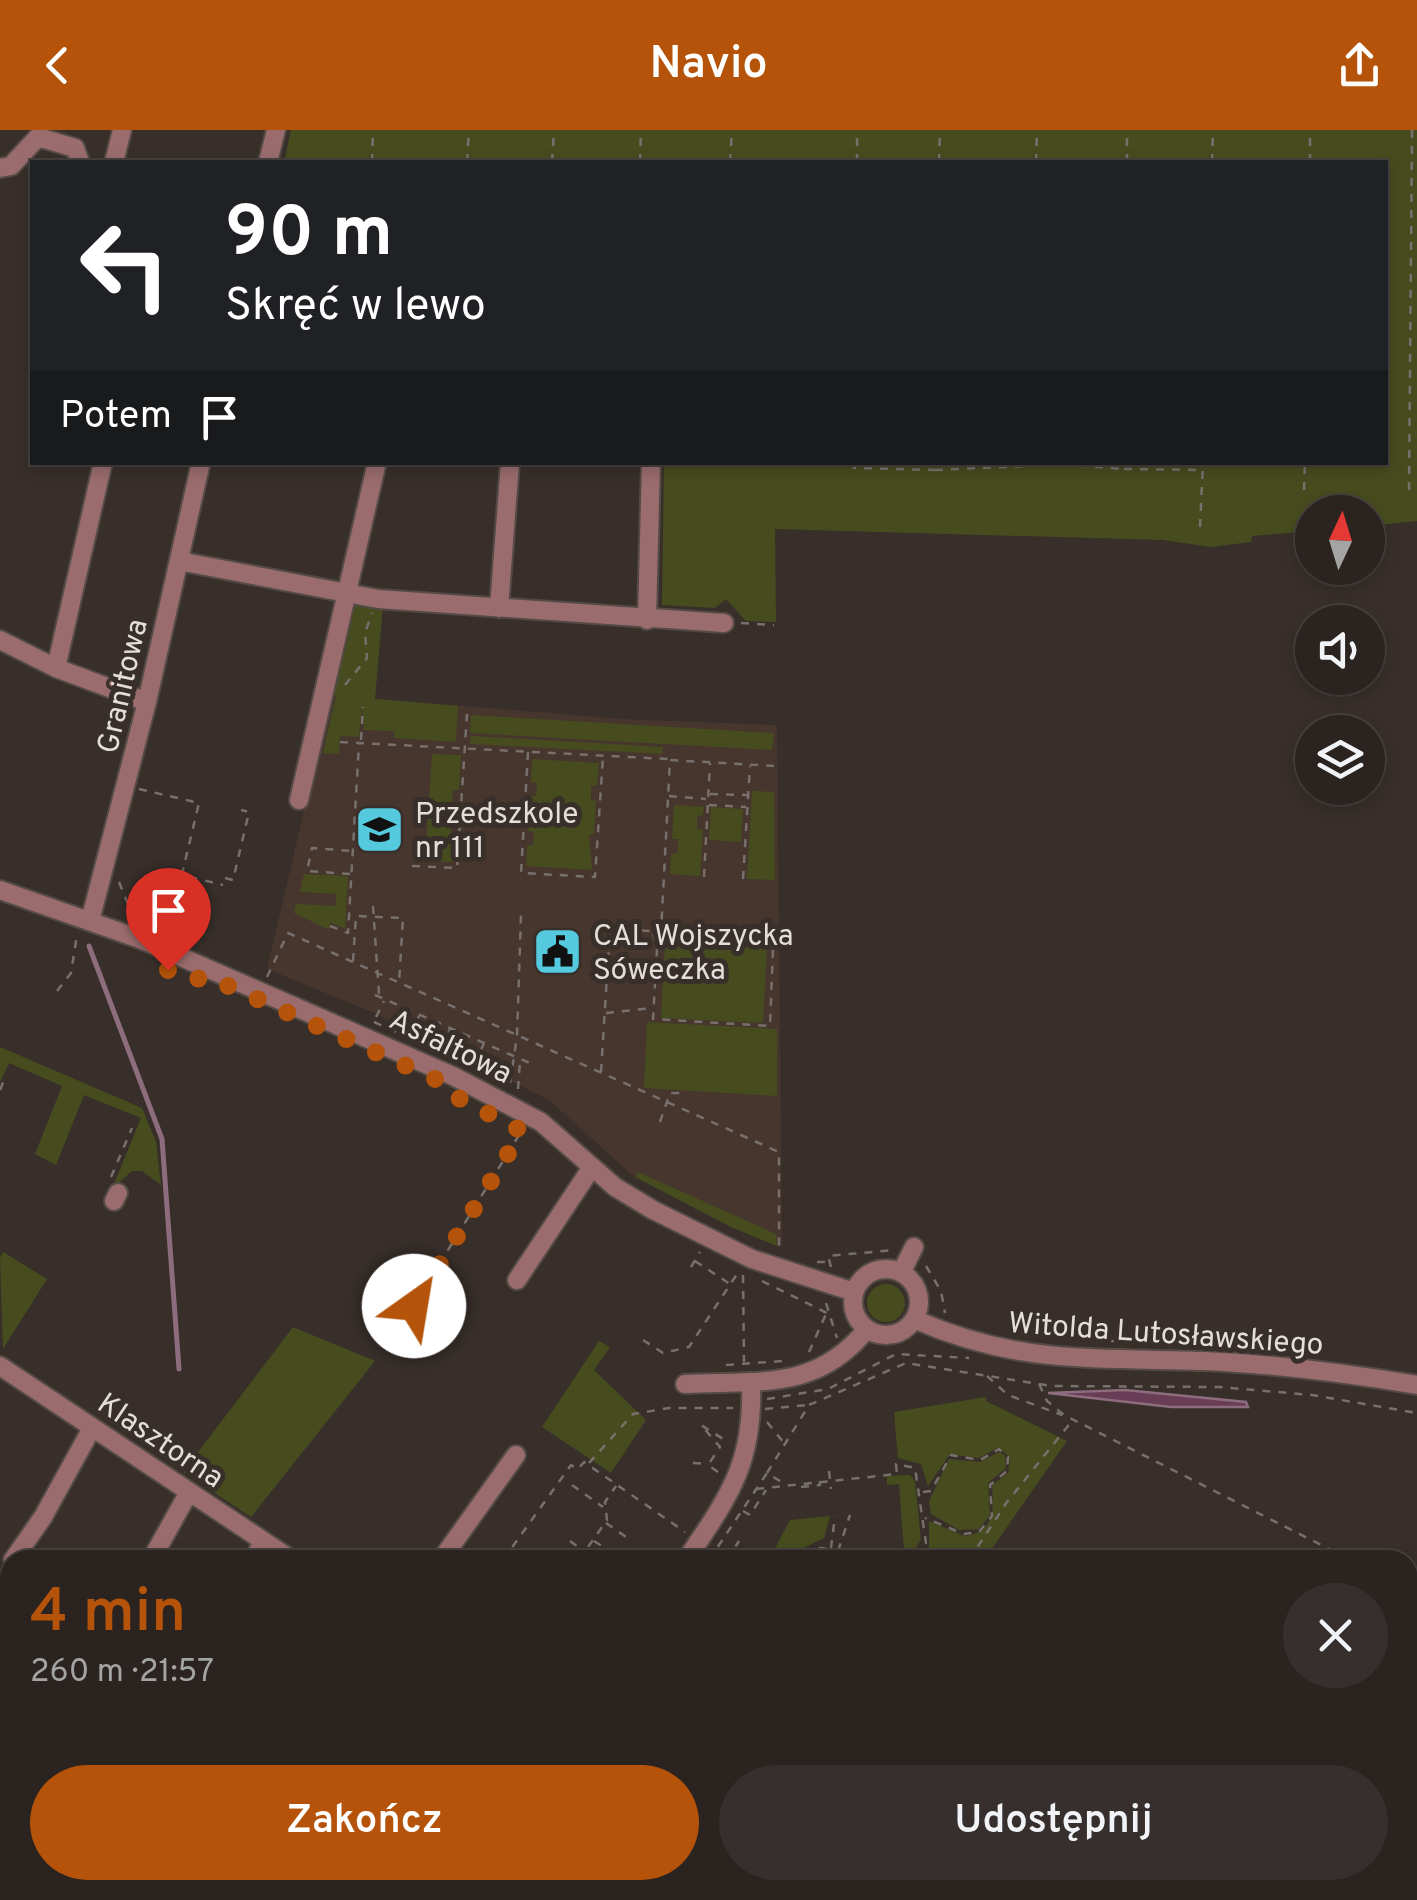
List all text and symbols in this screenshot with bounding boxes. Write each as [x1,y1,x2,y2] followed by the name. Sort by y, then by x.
[649,37,768,94] text: Navio
[30,38,85,93] icon: back
[1332,38,1387,93] icon: share
[225,192,393,281] text: 90 m
[60,200,190,330] icon: left
[225,279,486,336] text: Skręć w lewo
[192,390,247,445] icon: arrive
[60,393,172,442] text: Potem
[1295,495,1385,585] north arrow
[1295,495,1385,805] map controls
[1295,605,1385,695] button: sound
[91,616,158,757] street label: Granitowa
[1295,715,1385,805] button: layers
[415,797,578,868] place label: Przedszkole nr 111
[354,804,406,856] school or university icon: Przedszkole nr 111
[126,868,211,971] pin
[141,883,196,938] icon: arrive
[593,919,794,990] place label: CAL Wojszycka Sóweczka
[532,926,584,978] public building icon: CAL Wojszycka Sóweczka
[382,1003,517,1094] street label: Asfaltowa
[362,1254,466,1358] position arrow
[1007,1306,1325,1365] street label: Witolda Lutosławskiego
[89,1386,230,1498] street label: Klasztorna
[30,1577,186,1653] text: 4 min
[1283,1583,1388,1688] button: close
[30,1653,214,1693] text: 260 m · 21:57
[30,1765,699,1880] button: Zakończ
[719,1765,1388,1880] button: Udostępnij

